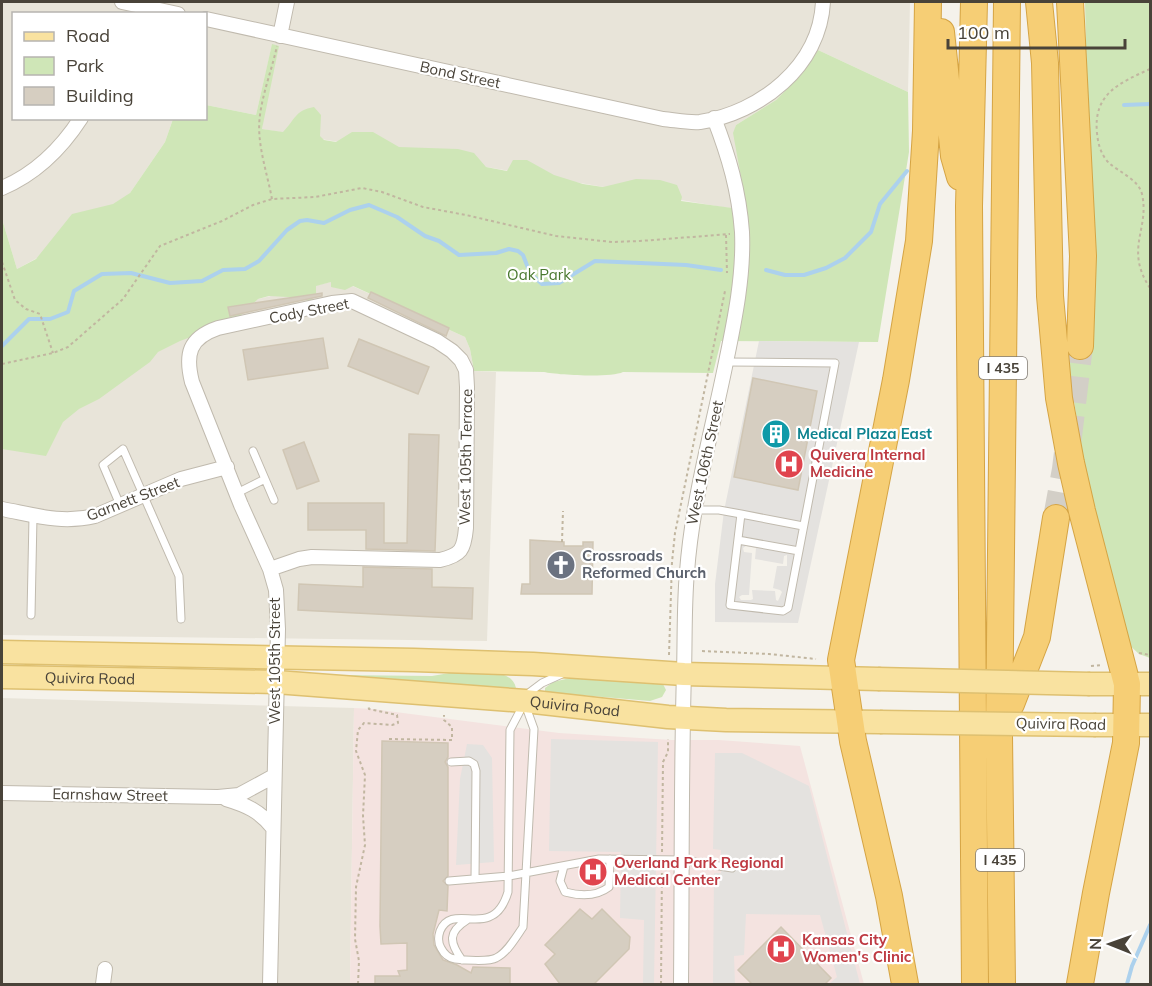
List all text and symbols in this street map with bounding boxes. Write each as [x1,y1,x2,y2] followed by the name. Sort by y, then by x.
[12,12,207,120] legend
[948,12,1125,50] scale bar
[957,21,1010,44] text: 100 m
[66,24,110,47] text: Road
[66,54,105,77] text: Park
[418,57,502,92] street label: Bond Street
[66,84,134,107] text: Building
[507,265,571,284] park label: Oak Park
[267,293,350,328] street label: Cody Street
[979,357,1027,379] road number: I 435
[455,388,476,526] street label: West 105th Terrace
[682,399,727,527] street label: West 106th Street
[760,418,792,450] building icon: Medical Plaza East
[797,424,932,443] place label: Medical Plaza East
[810,445,925,481] place label: Quivera Internal Medicine
[773,448,805,480] hospital icon: Quivera Internal Medicine
[84,472,182,525] street label: Garnett Street
[582,546,706,582] place label: Crossroads Reformed Church
[545,549,577,581] church icon: Crossroads Reformed Church
[265,598,284,724] street label: West 105th Street
[45,668,135,688] street label: Quivira Road
[529,692,621,721] street label: Quivira Road
[1016,713,1106,734] street label: Quivira Road
[52,784,168,805] street label: Earnshaw Street
[976,849,1024,871] road number: I 435
[614,853,784,889] place label: Overland Park Regional Medical Center
[577,856,609,888] hospital icon: Overland Park Regional Medical Center
[1080,914,1140,974] north arrow
[802,930,912,966] place label: Kansas City Women's Clinic
[765,933,797,965] hospital icon: Kansas City Women's Clinic
[1085,938,1105,950] text: N

